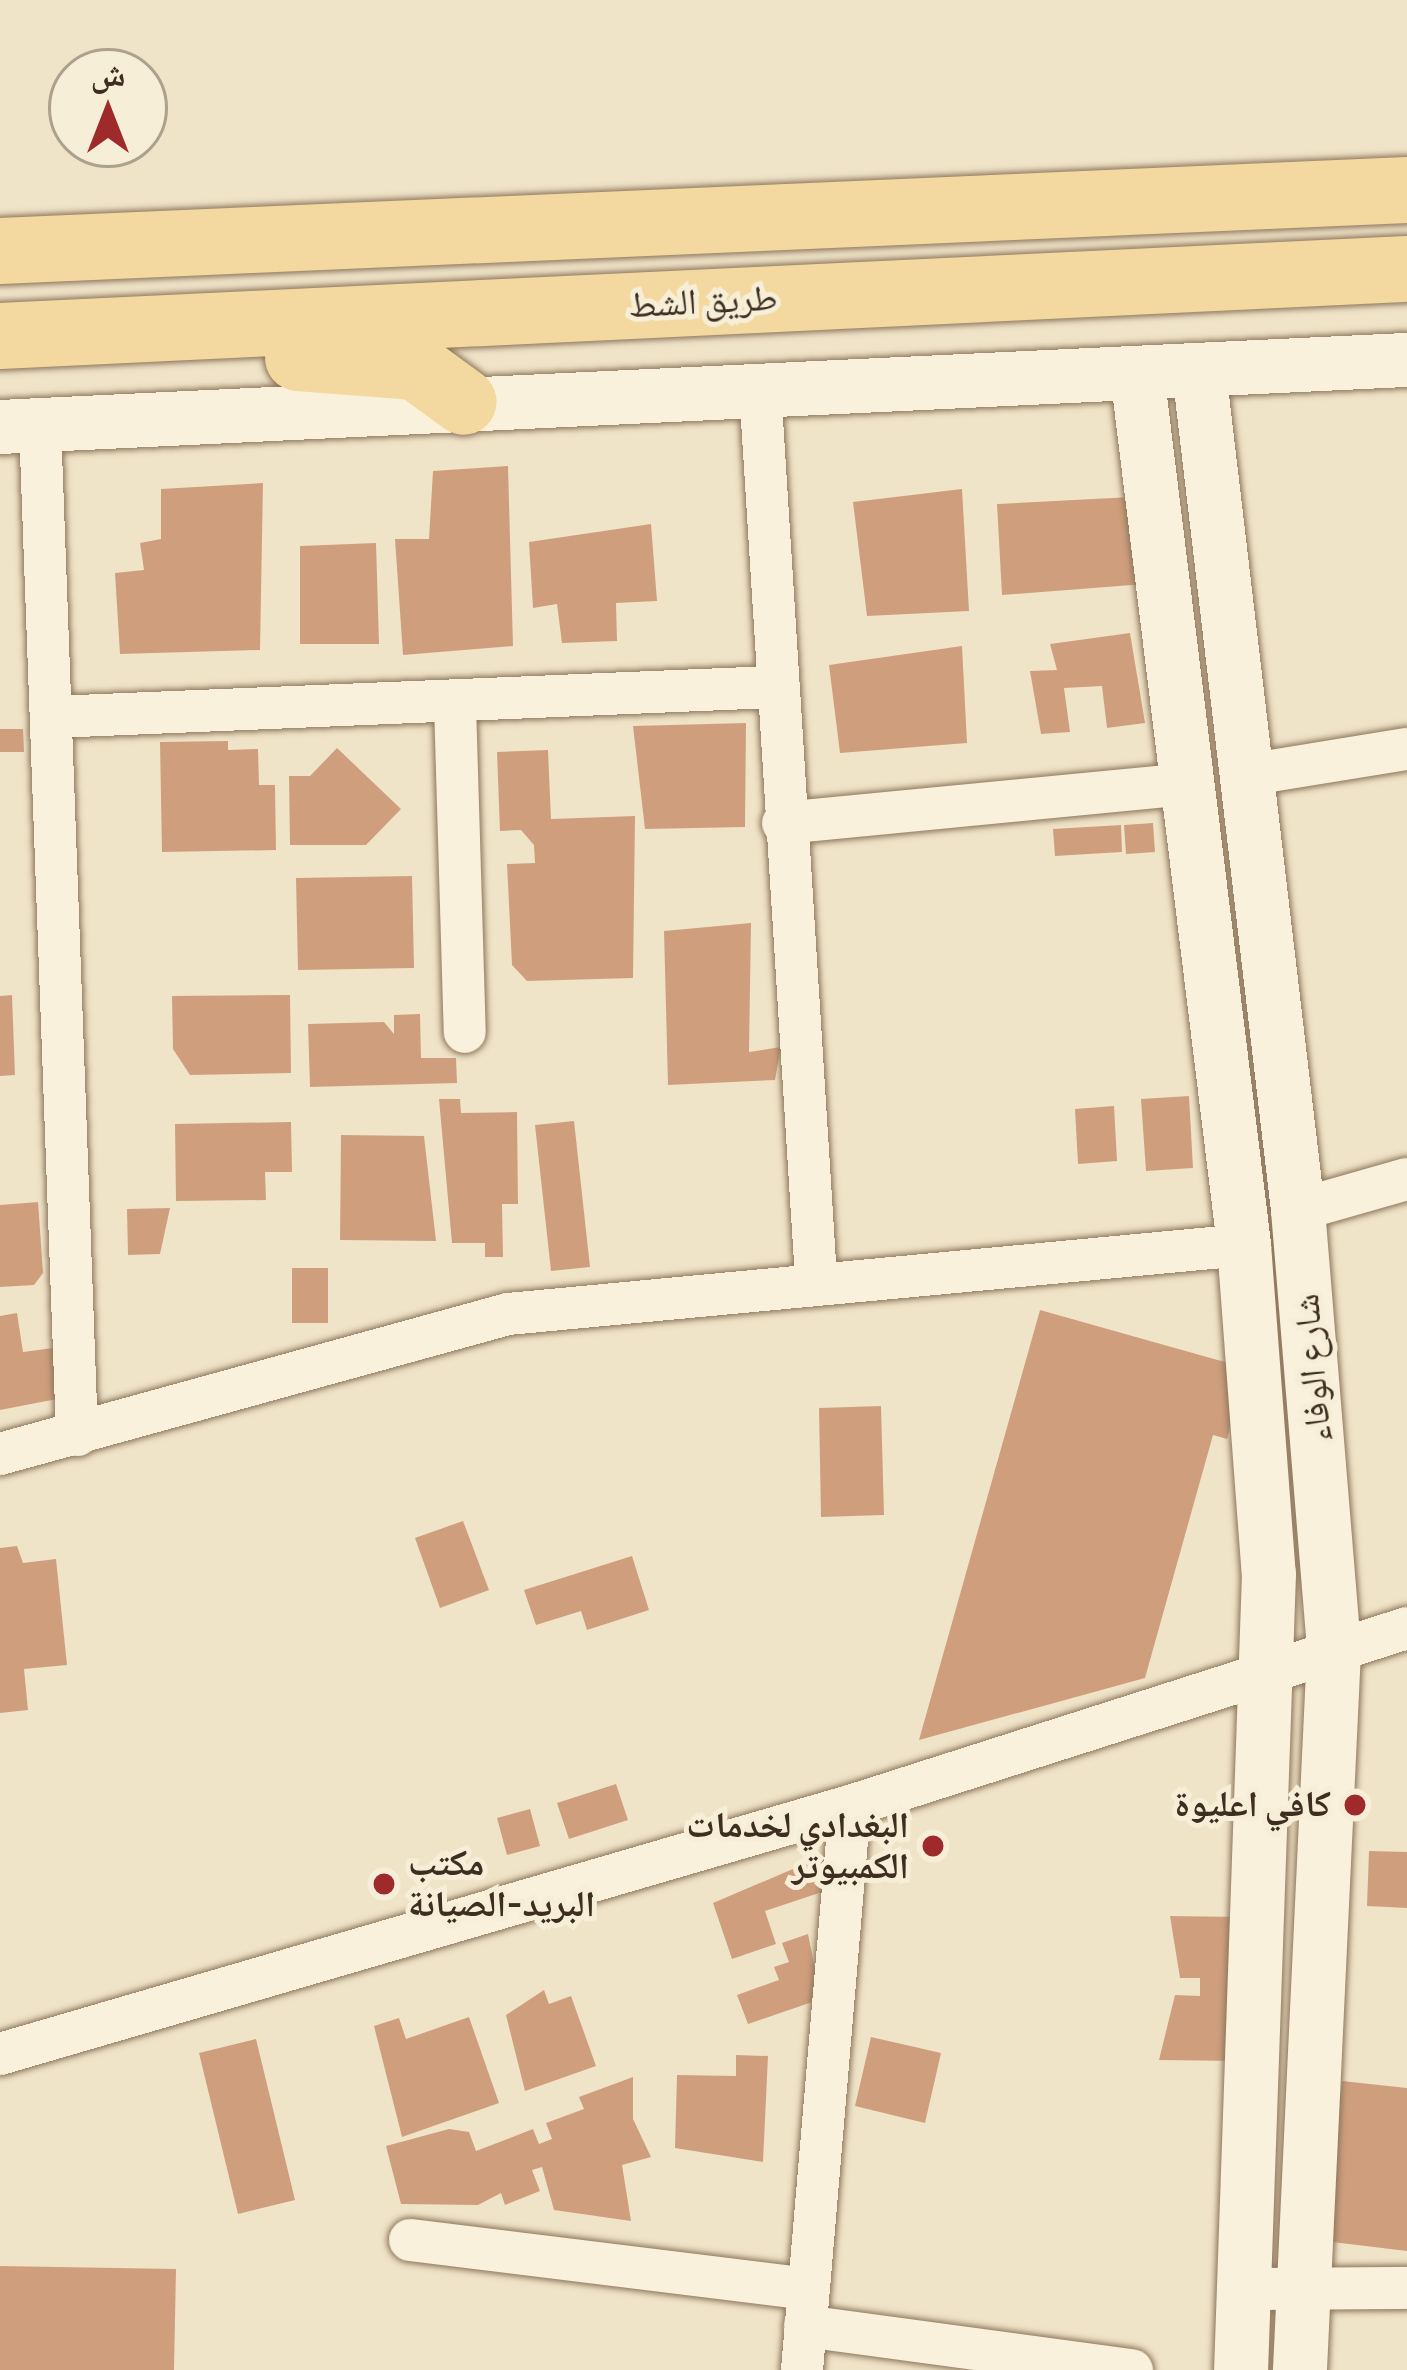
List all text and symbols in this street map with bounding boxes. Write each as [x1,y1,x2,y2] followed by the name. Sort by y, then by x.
[48,48,168,168] north arrow
[90,55,126,95] text: ش
[628,277,778,327] street label: طريق الشط
[1285,1292,1341,1444] street label: شارع الوفاء
[1175,1783,1331,1827] place label: كافي اعليوة
[1342,1792,1368,1818] marker: كافي اعليوة
[686,1803,909,1888] place label: البغدادي لخدمات الكمبيوتر
[920,1833,946,1859] marker: البغدادي لخدمات الكمبيوتر
[408,1841,595,1926] place label: مكتب البريد-الصيانة
[371,1871,397,1897] marker: مكتب البريد-الصيانة

